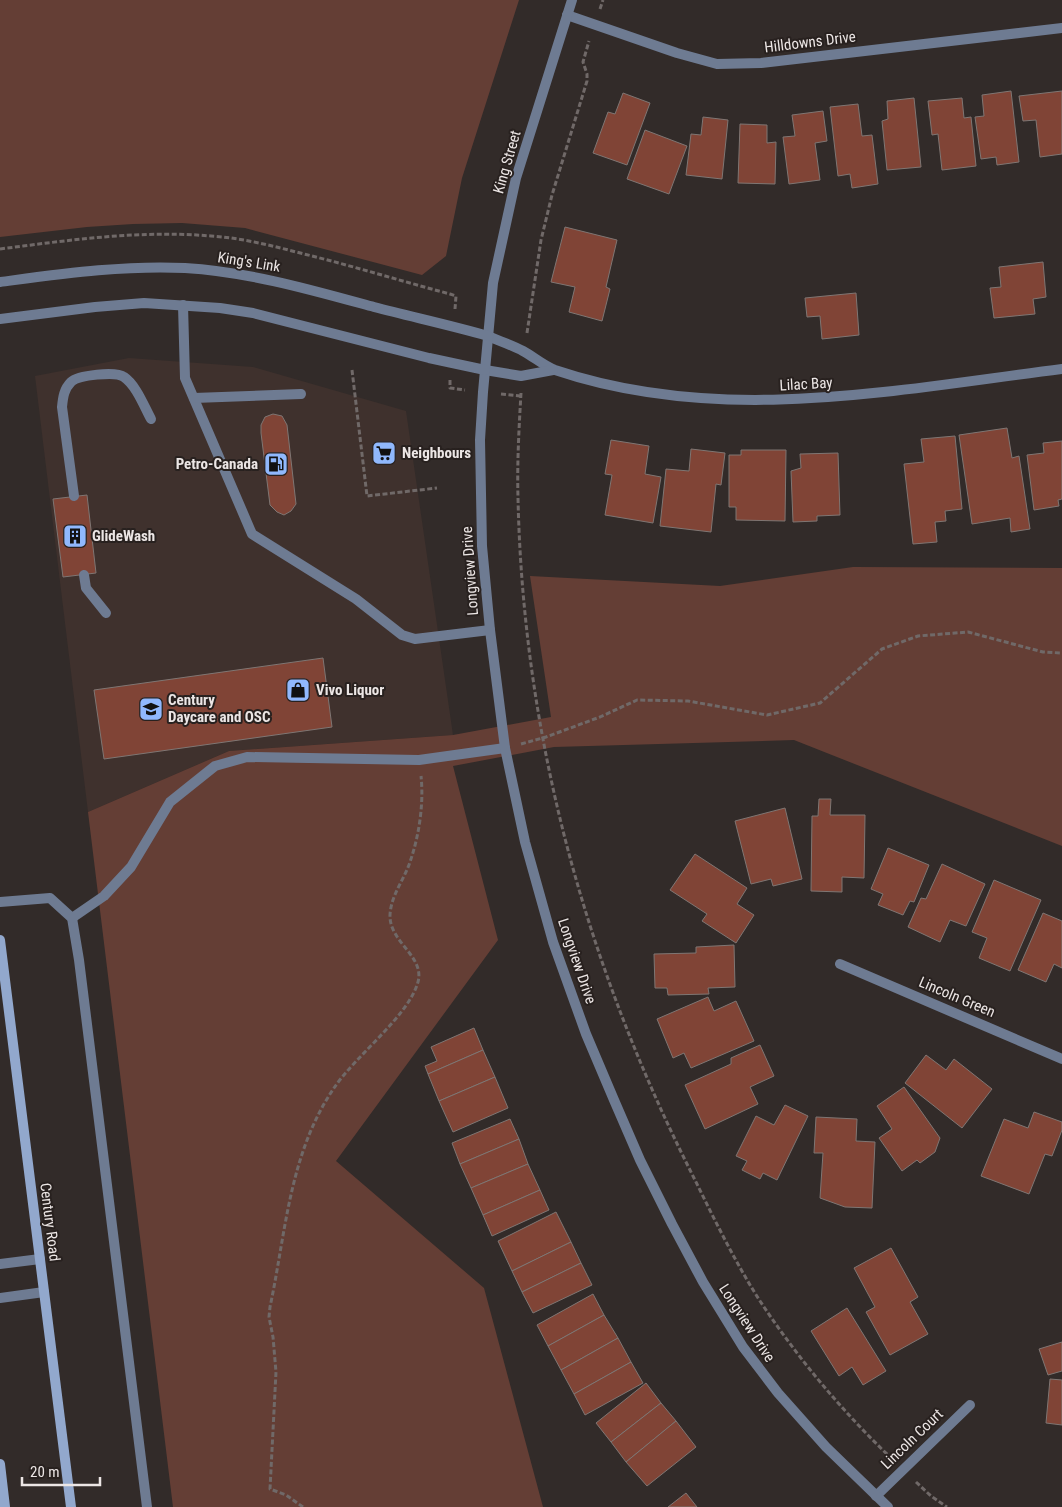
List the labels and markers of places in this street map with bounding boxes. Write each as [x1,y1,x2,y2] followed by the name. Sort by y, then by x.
[371,440,397,466] supermarket icon: Neighbours
[402,444,471,462] place label: Neighbours
[263,451,289,477] fuel station icon: Petro-Canada
[176,455,258,473] place label: Petro-Canada
[62,523,88,549] building icon: GlideWash
[92,527,155,545] place label: GlideWash
[285,677,311,703] shop icon: Vivo Liquor
[316,681,384,699] place label: Vivo Liquor
[168,691,271,726] place label: Century Daycare and OSC
[138,696,164,722] school or university icon: Century Daycare and OSC

